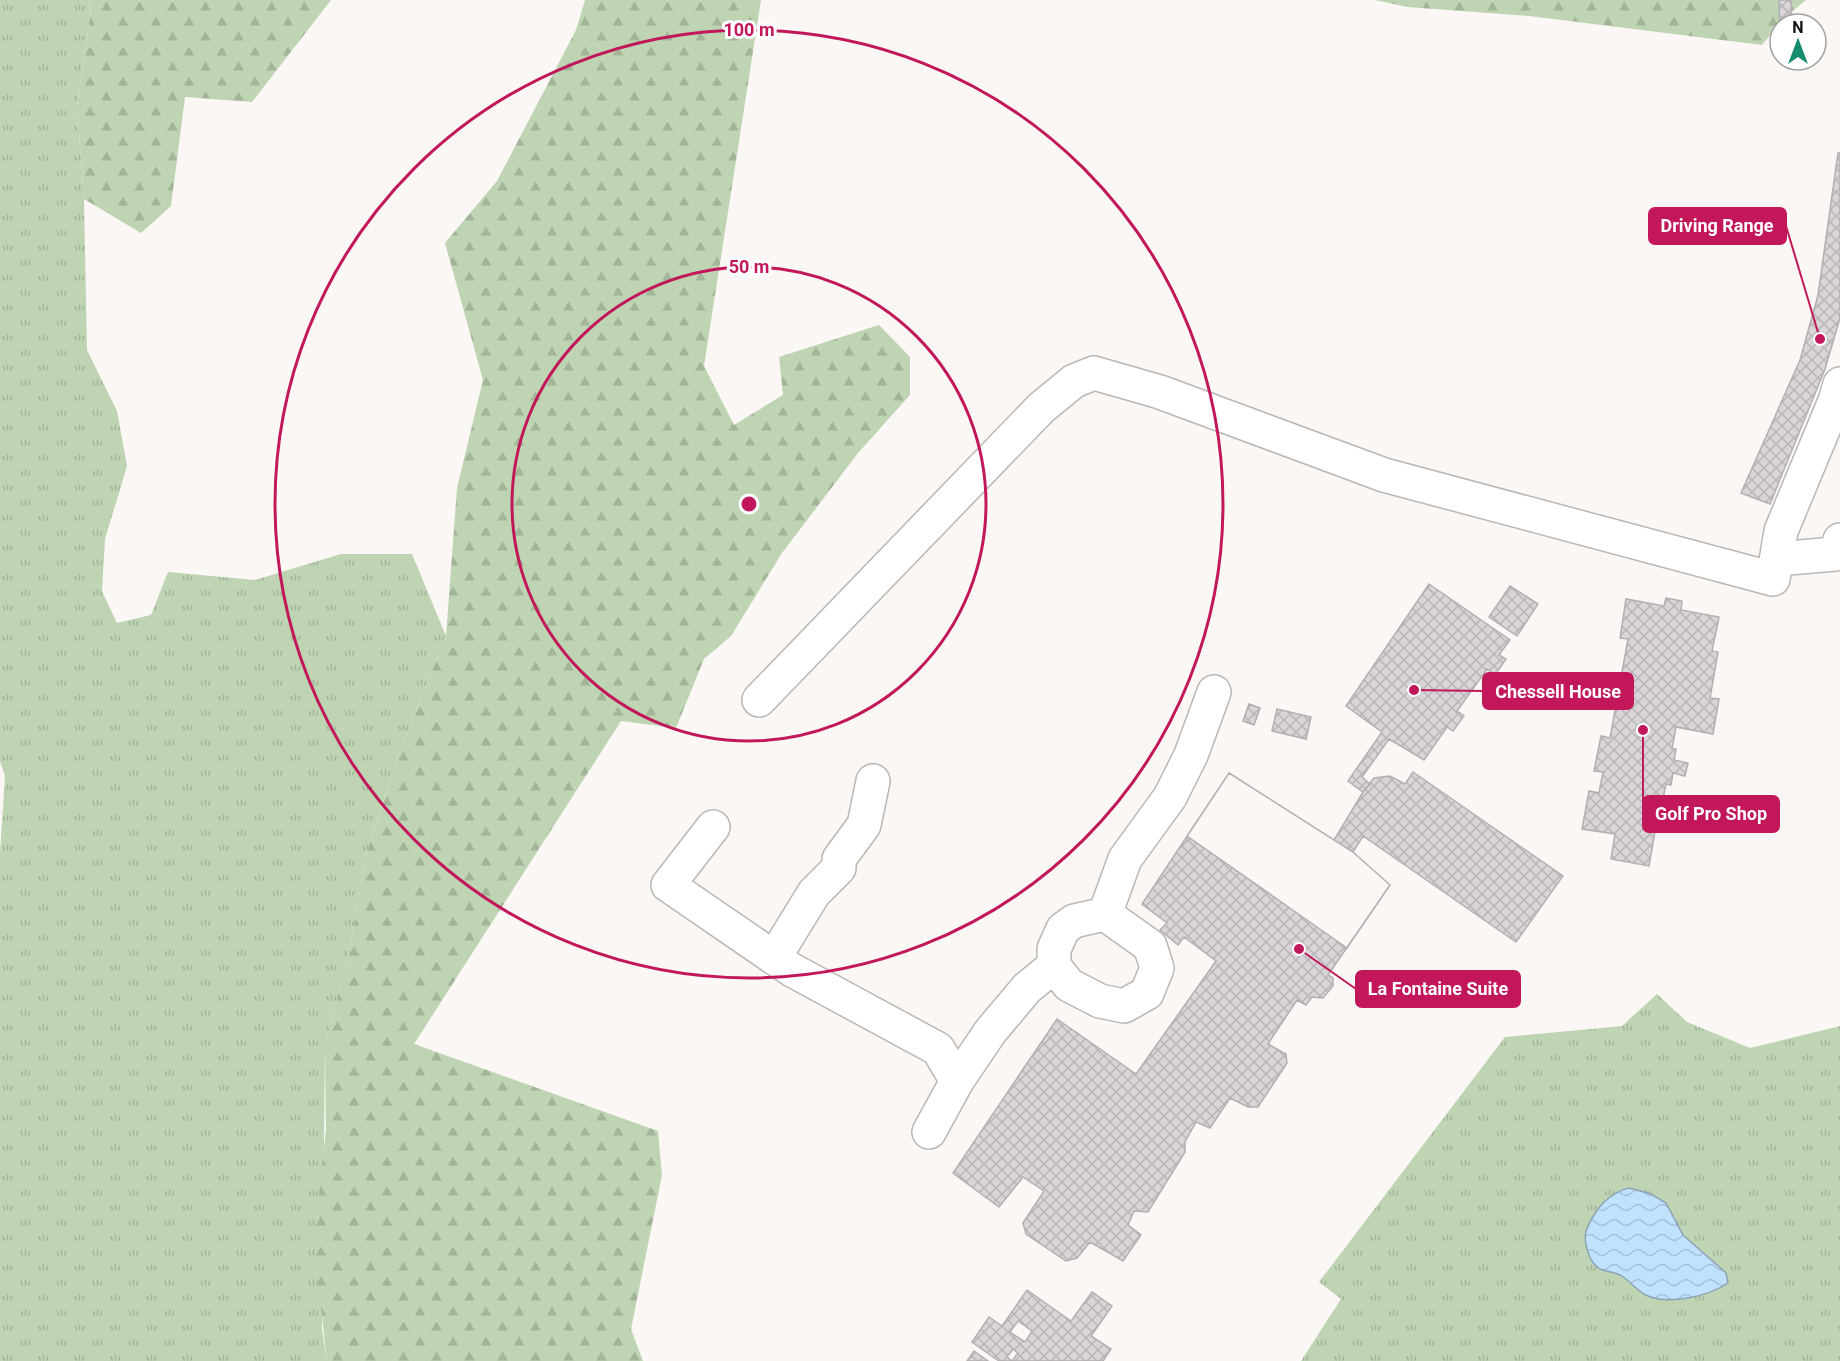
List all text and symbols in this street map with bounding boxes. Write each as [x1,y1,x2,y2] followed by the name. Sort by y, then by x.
[1768,12,1828,72] north arrow
[1792,18,1804,37] text: N
[723,19,775,40] text: 100 m
[1649,208,1786,244] callout: Driving Range
[1660,215,1774,236] text: Driving Range
[729,256,769,277] text: 50 m
[739,494,759,514] centre of rings
[1483,673,1633,709] callout: Chessell House
[1495,681,1621,702] text: Chessell House
[1643,796,1779,832] callout: Golf Pro Shop
[1655,803,1767,824] text: Golf Pro Shop
[1356,971,1520,1007] callout: La Fontaine Suite
[1368,978,1508,999] text: La Fontaine Suite

